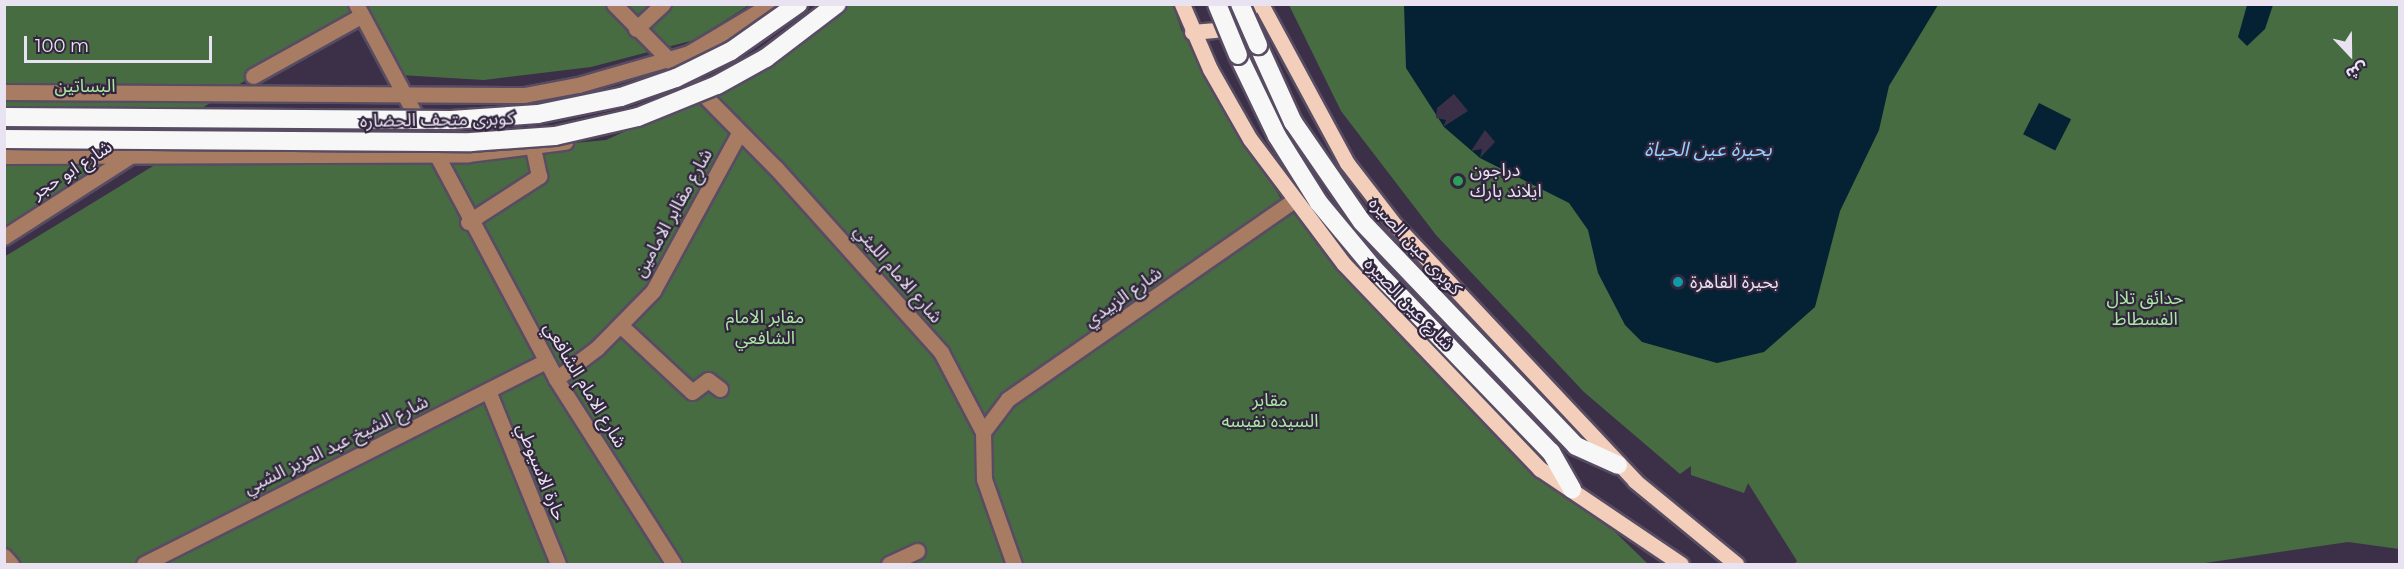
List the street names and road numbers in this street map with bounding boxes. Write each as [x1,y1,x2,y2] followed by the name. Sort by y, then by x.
[360,108,514,132] street label: كوبرى متحف الحضاره
[28,136,116,204] street label: شارع ابو حجر
[629,145,717,281] street label: شارع مقاابر الامامين
[1364,192,1466,300] street label: كوبرى عين الصيره
[849,220,947,328] street label: شارع الامام الليثي
[1360,253,1458,355] street label: شارع عين الصيره
[1080,262,1166,332] street label: شارع الزبيدي
[539,318,631,452] street label: شارع الامام الشافعي
[240,391,432,499] street label: شارع الشيخ عبد العزيز الشبي
[512,420,570,524] street label: حارة الاسيوطي

